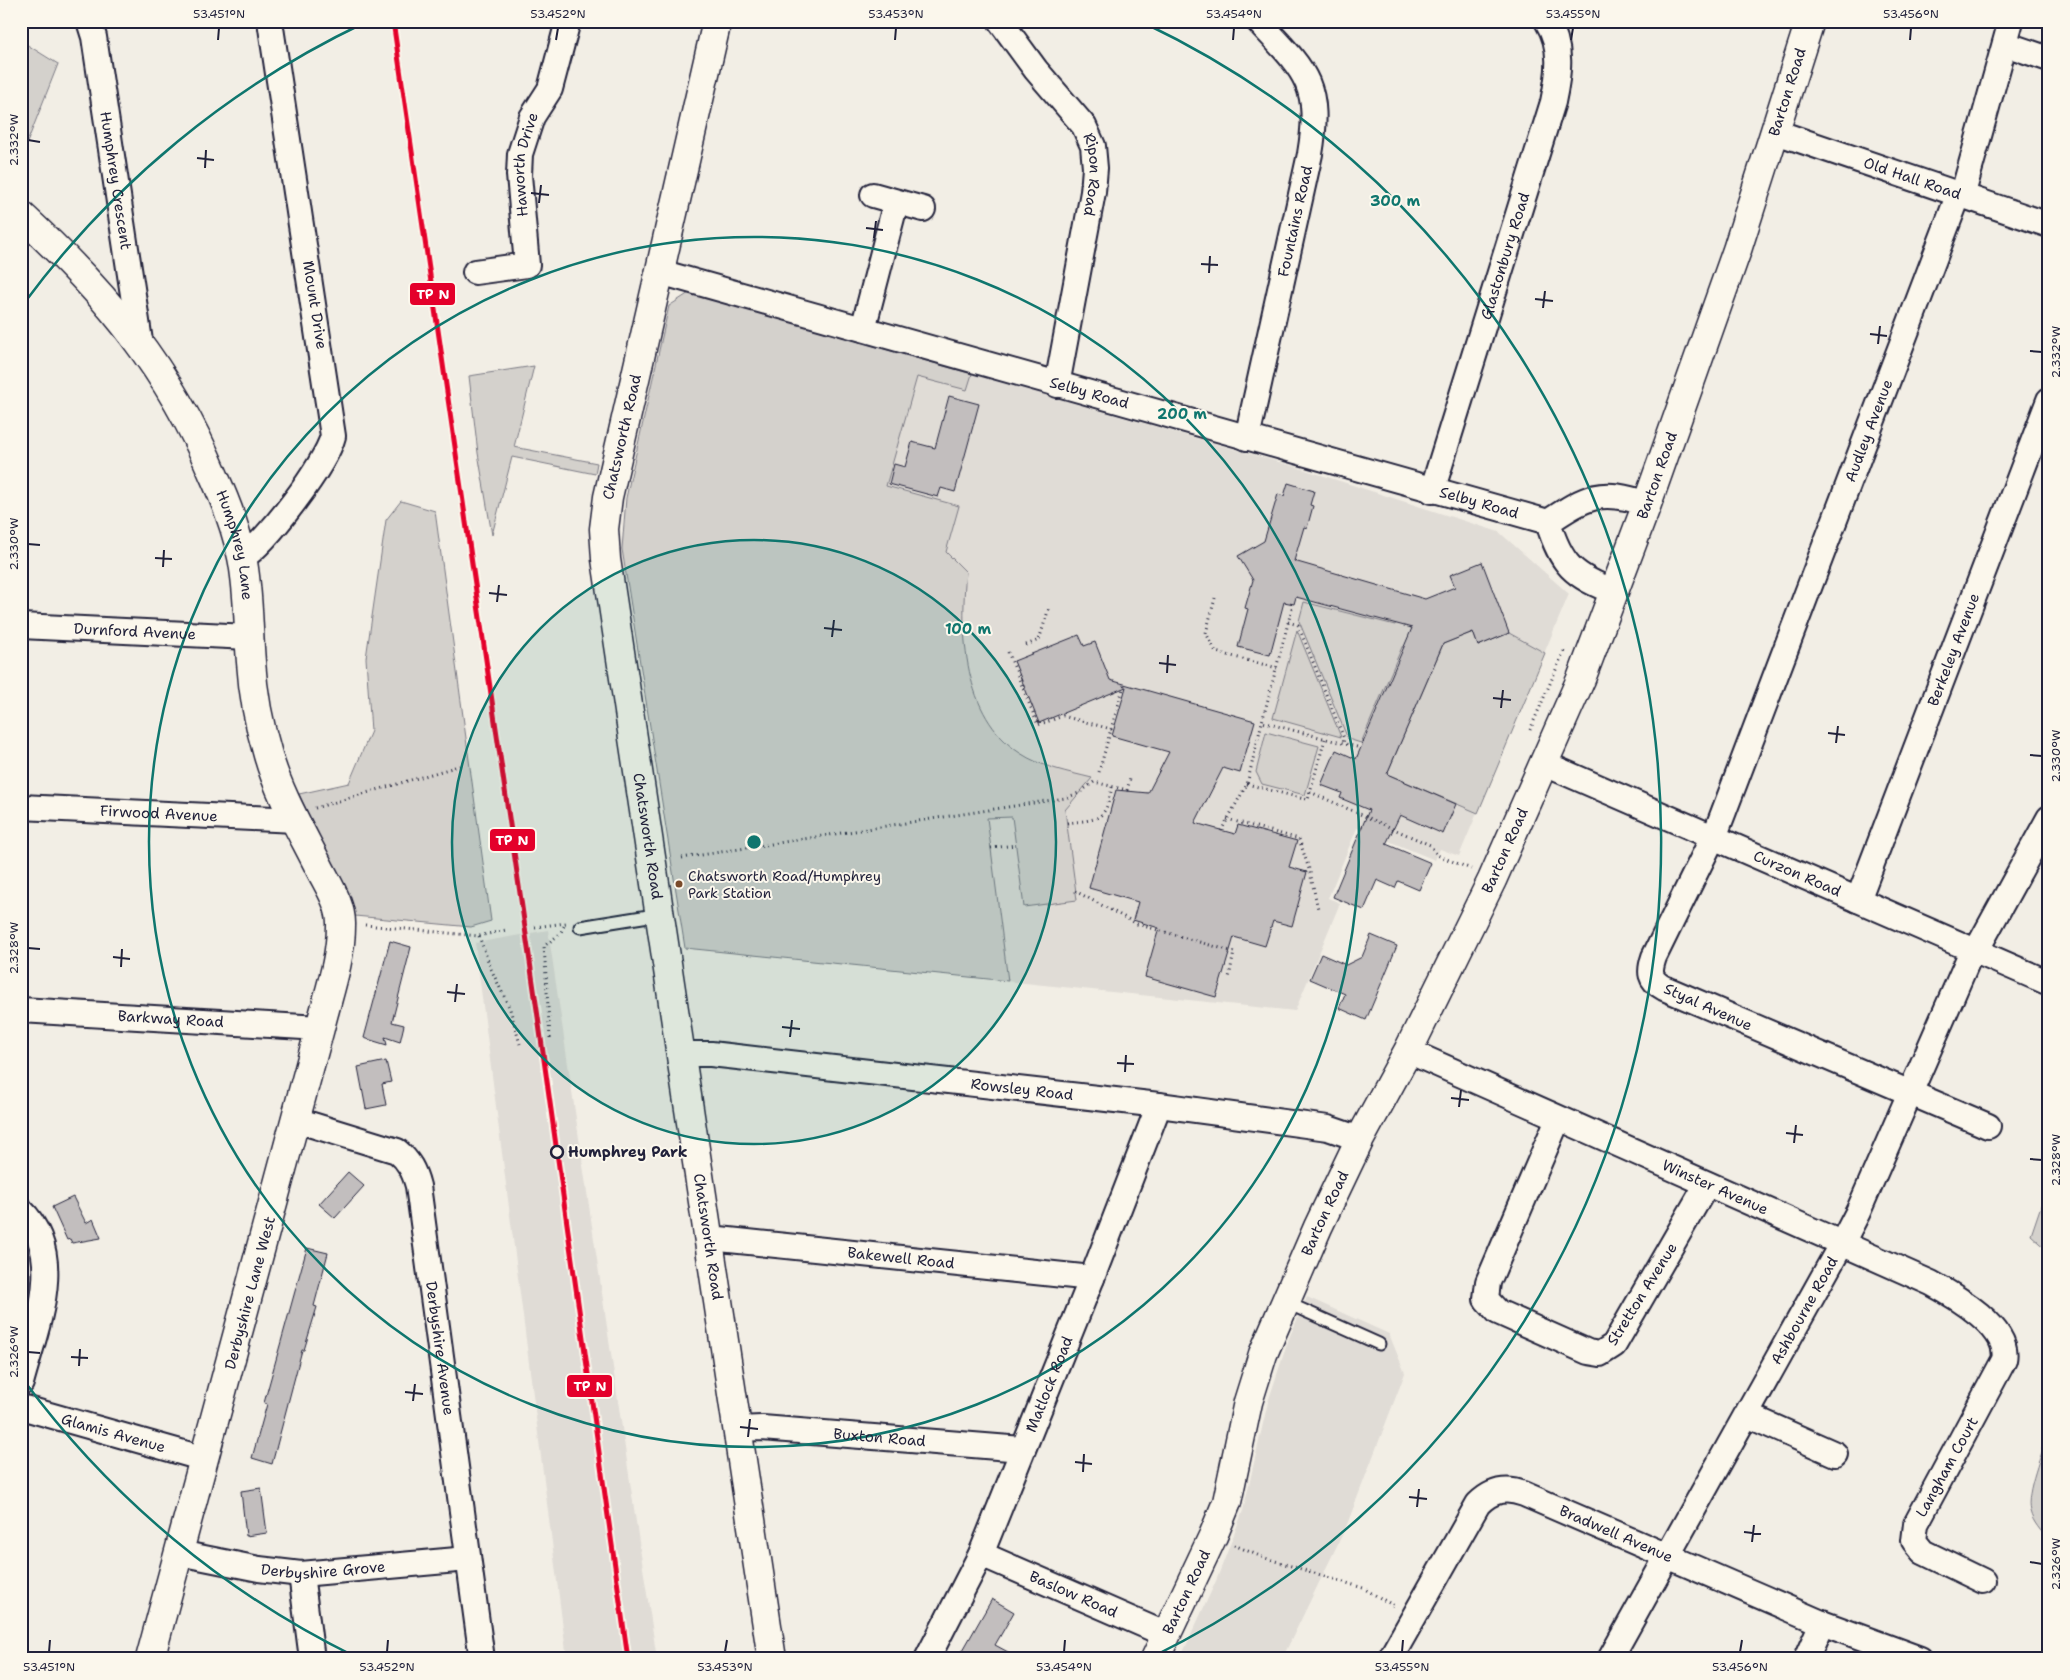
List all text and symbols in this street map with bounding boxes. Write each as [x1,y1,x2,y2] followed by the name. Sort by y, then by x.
[193,6,245,22] text: 53.451°N
[530,6,586,22] text: 53.452°N
[868,6,924,22] text: 53.453°N
[1206,6,1262,22] text: 53.454°N
[1546,6,1600,22] text: 53.455°N
[1883,6,1939,22] text: 53.456°N
[1764,45,1811,139] street label: Barton Road
[95,110,136,251] street label: Humphrey Crescent
[509,110,543,218] street label: Haworth Drive
[6,114,22,166] text: 2.332°W
[1078,130,1105,218] street label: Ripon Road
[1861,153,1964,204] street label: Old Hall Road
[1273,163,1317,279] street label: Fountains Road
[1476,190,1534,322] street label: Glastonbury Road
[1370,191,1420,211] text: 300 m
[298,259,332,351] street label: Mount Drive
[409,282,456,306] line badge: TP N
[417,285,449,303] text: TP N
[2048,326,2064,378] text: 2.332°W
[598,372,646,502] street label: Chatsworth Road
[1047,372,1132,414] street label: Selby Road
[1840,377,1897,485] street label: Audley Avenue
[1157,404,1207,424] text: 200 m
[1632,429,1682,522] street label: Barton Road
[1437,482,1522,523] street label: Selby Road
[211,487,257,601] street label: Humphrey Lane
[6,518,22,570] text: 2.330°W
[1923,590,1984,709] street label: Berkeley Avenue
[73,619,196,644] street label: Durnford Avenue
[945,619,991,639] text: 100 m
[2048,730,2064,782] text: 2.330°W
[628,771,667,901] street label: Chatsworth Road
[99,801,218,826] street label: Firwood Avenue
[1477,804,1533,897] street label: Barton Road
[489,828,536,852] line badge: TP N
[496,831,528,849] text: TP N
[745,833,763,851] centre of rings
[1750,846,1845,902] street label: Curzon Road
[688,867,881,902] place label: Chatsworth Road/Humphrey Park Station
[674,879,684,889] marker: Chatsworth Road/Humphrey Park Station
[6,922,22,974] text: 2.328°W
[1661,979,1755,1035] street label: Styal Avenue
[117,1006,225,1032] street label: Barkway Road
[970,1074,1075,1105] street label: Rowsley Road
[2048,1134,2064,1186] text: 2.328°W
[568,1142,688,1162] place label: Humphrey Park
[550,1145,564,1159] marker: Humphrey Park
[1659,1155,1771,1220] street label: Winster Avenue
[1297,1167,1354,1259] street label: Barton Road
[689,1172,728,1302] street label: Chatsworth Road
[220,1214,280,1372] street label: Derbyshire Lane West
[1602,1239,1682,1349] street label: Stretton Avenue
[846,1242,956,1274] street label: Bakewell Road
[1766,1252,1843,1368] street label: Ashbourne Road
[421,1280,459,1417] street label: Derbyshire Avenue
[6,1326,22,1378] text: 2.326°W
[1021,1333,1078,1435] street label: Matlock Road
[566,1374,613,1398] line badge: TP N
[574,1377,606,1395] text: TP N
[59,1409,168,1457] street label: Glamis Avenue
[1911,1413,1983,1521] street label: Langham Court
[833,1424,927,1451] street label: Buxton Road
[1556,1500,1676,1567] street label: Bradwell Avenue
[2048,1538,2064,1590] text: 2.326°W
[1158,1546,1215,1638] street label: Barton Road
[260,1556,386,1584] street label: Derbyshire Grove
[1026,1566,1121,1623] street label: Baslow Road
[23,1659,75,1675] text: 53.451°N
[359,1659,415,1675] text: 53.452°N
[697,1659,753,1675] text: 53.453°N
[1036,1659,1092,1675] text: 53.454°N
[1375,1659,1429,1675] text: 53.455°N
[1712,1659,1768,1675] text: 53.456°N

